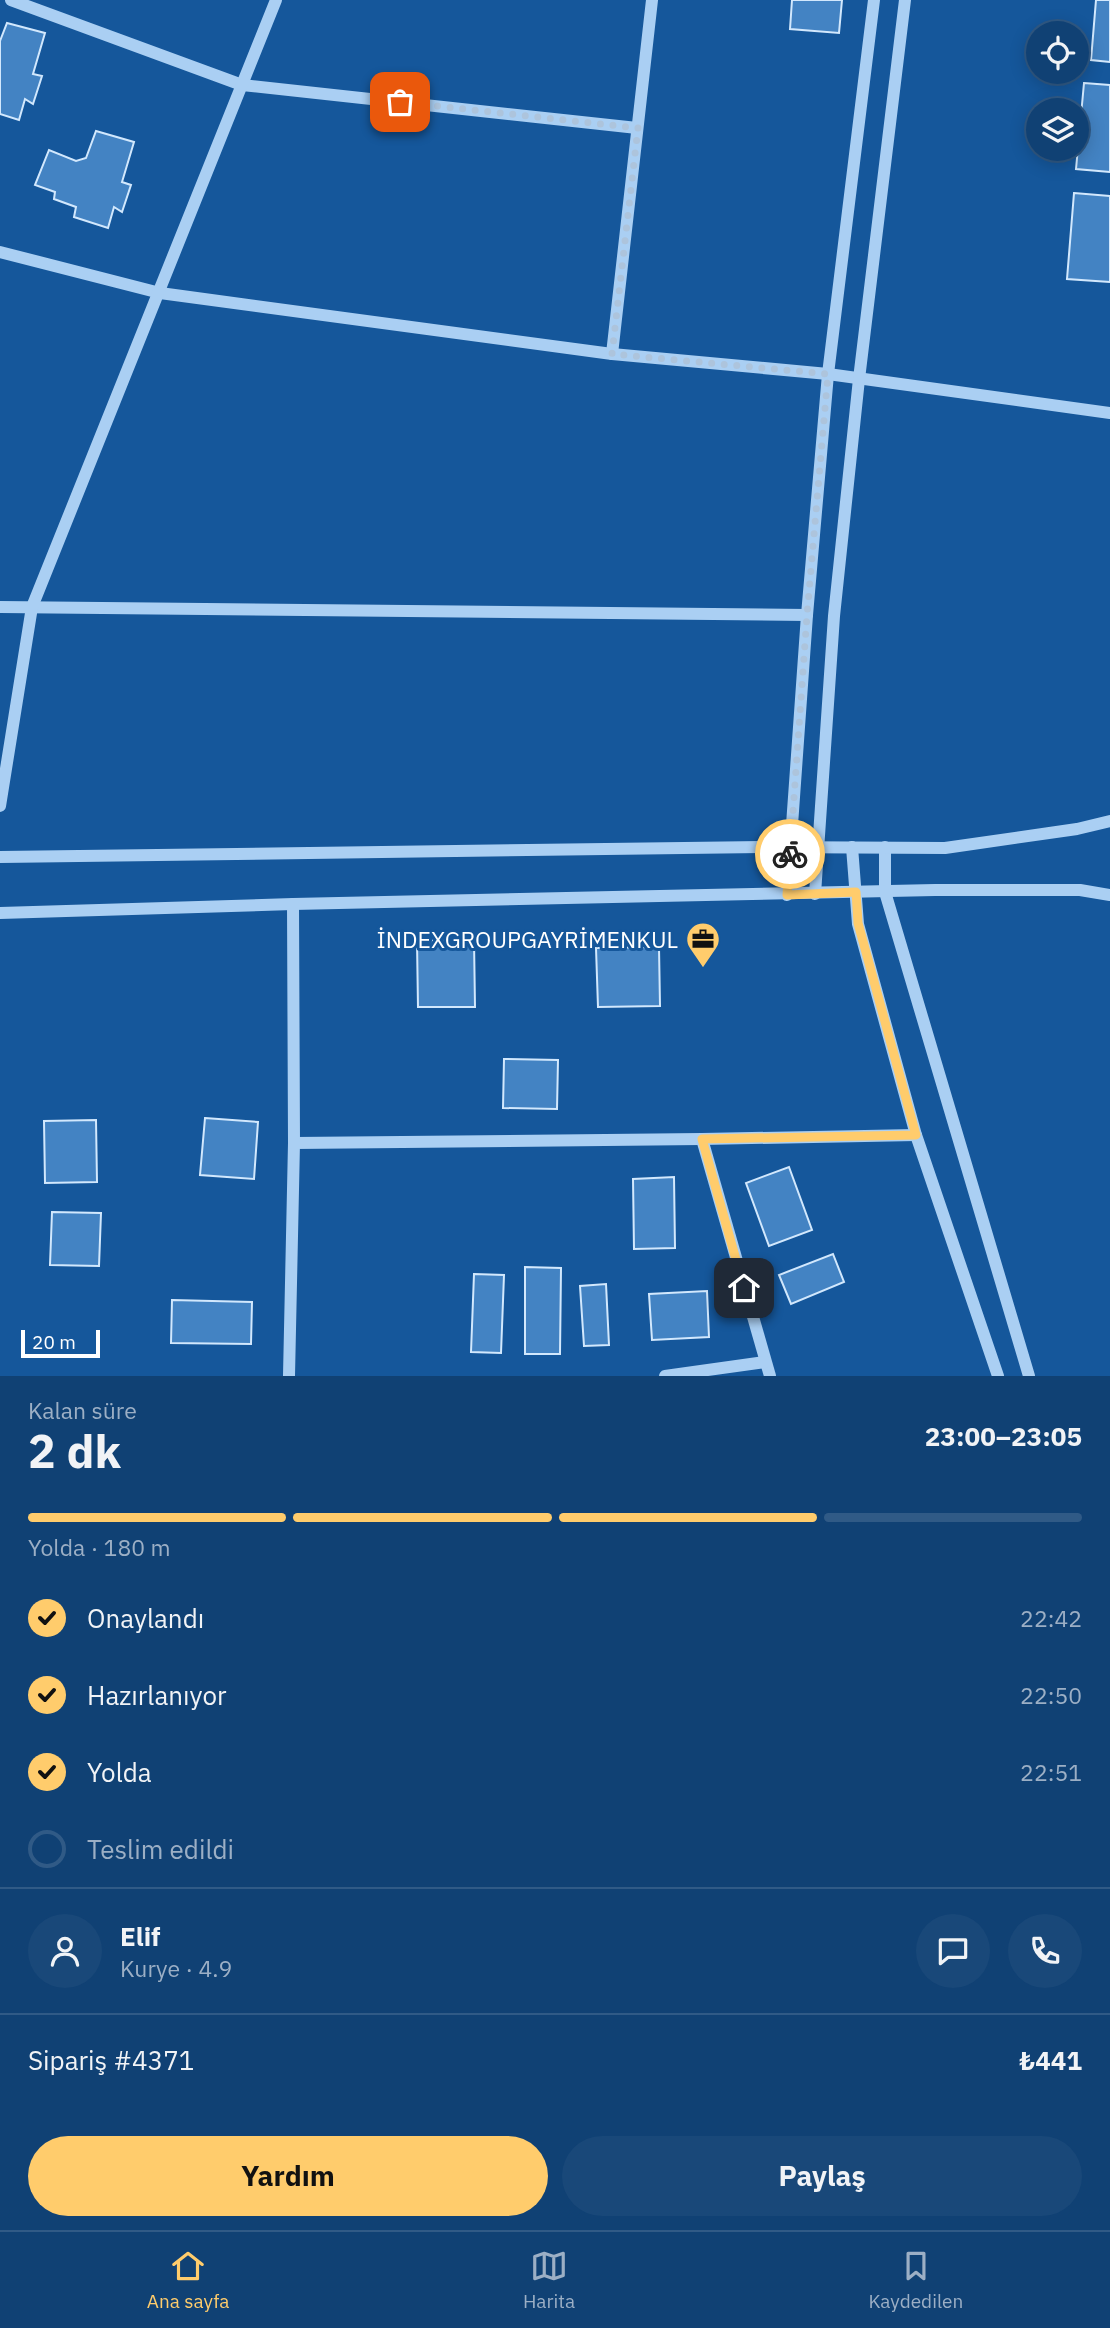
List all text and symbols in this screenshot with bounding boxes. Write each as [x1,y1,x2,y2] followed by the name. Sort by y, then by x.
[1026,21,1089,161] map controls
[1026,21,1089,84] button: locate
[370,72,430,132] pin
[381,83,419,121] icon: bag
[1026,98,1089,161] button: layers
[755,819,825,889] courier
[771,835,809,873] icon: bike
[684,920,722,969] office icon: İNDEXGROUPGAYRİMENKUL
[377,924,678,954] place label: İNDEXGROUPGAYRİMENKUL
[714,1258,774,1318] pin
[725,1269,763,1307] icon: home
[21,1327,100,1359] scale bar
[32,1330,76,1354] text: 20 m
[28,1395,137,1425] text: Kalan süre
[925,1419,1082,1453] text: 23:00–23:05
[28,1421,121,1481] text: 2 dk
[28,1532,171,1562] text: Yolda · 180 m
[28,1599,66,1637] icon: check
[87,1601,204,1635] text: Onaylandı
[1020,1603,1082,1633] text: 22:42
[28,1676,66,1714] icon: check
[87,1678,227,1712] text: Hazırlanıyor
[1020,1680,1082,1710] text: 22:50
[28,1753,66,1791] icon: check
[87,1755,152,1789] text: Yolda
[1020,1757,1082,1787] text: 22:51
[87,1832,234,1866] text: Teslim edildi
[28,1914,102,1988] button: person
[916,1914,990,1988] button: chat
[1008,1914,1082,1988] button: phone
[120,1919,160,1953] text: Elif
[120,1953,232,1983] text: Kurye · 4.9
[28,2043,194,2077] text: Sipariş #4371
[1019,2043,1082,2077] text: ₺441
[28,2136,548,2216] button: Yardım
[562,2136,1082,2216] button: Paylaş
[147,2247,229,2313] tab: Ana sayfa
[523,2247,575,2313] tab: Harita
[868,2247,963,2313] tab: Kaydedilen

